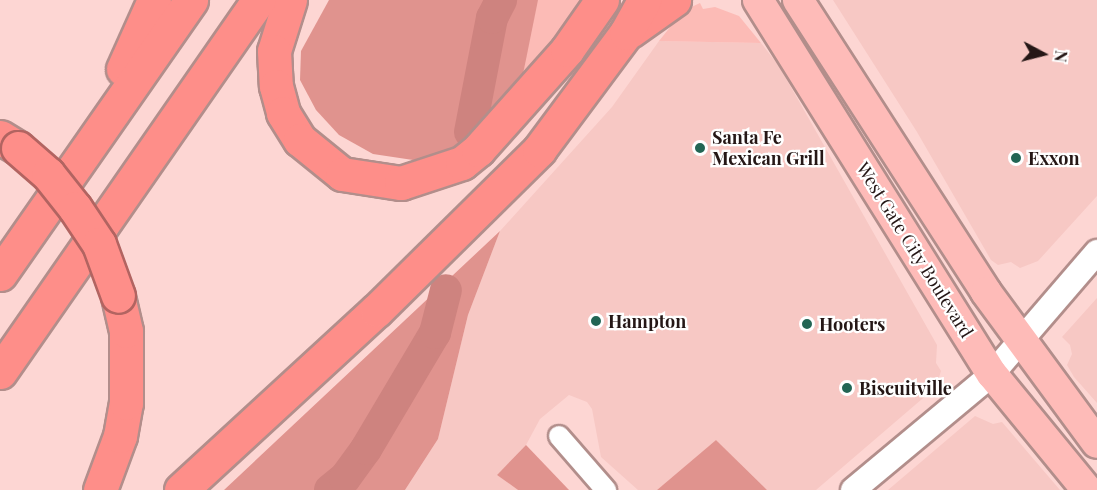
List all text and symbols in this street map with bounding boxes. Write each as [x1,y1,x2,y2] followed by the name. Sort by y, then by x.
[1013,24,1073,84] north arrow
[1050,49,1072,63] text: N
[712,127,825,170] place label: Santa Fe Mexican Grill
[693,141,707,155] marker: Santa Fe Mexican Grill
[1028,147,1080,169] place label: Exxon
[1009,151,1023,165] marker: Exxon
[852,158,978,342] street label: West Gate City Boulevard
[608,310,686,332] place label: Hampton
[819,313,885,335] place label: Hooters
[589,314,603,328] marker: Hampton
[800,317,814,331] marker: Hooters
[859,377,952,399] place label: Biscuitville
[840,381,854,395] marker: Biscuitville

